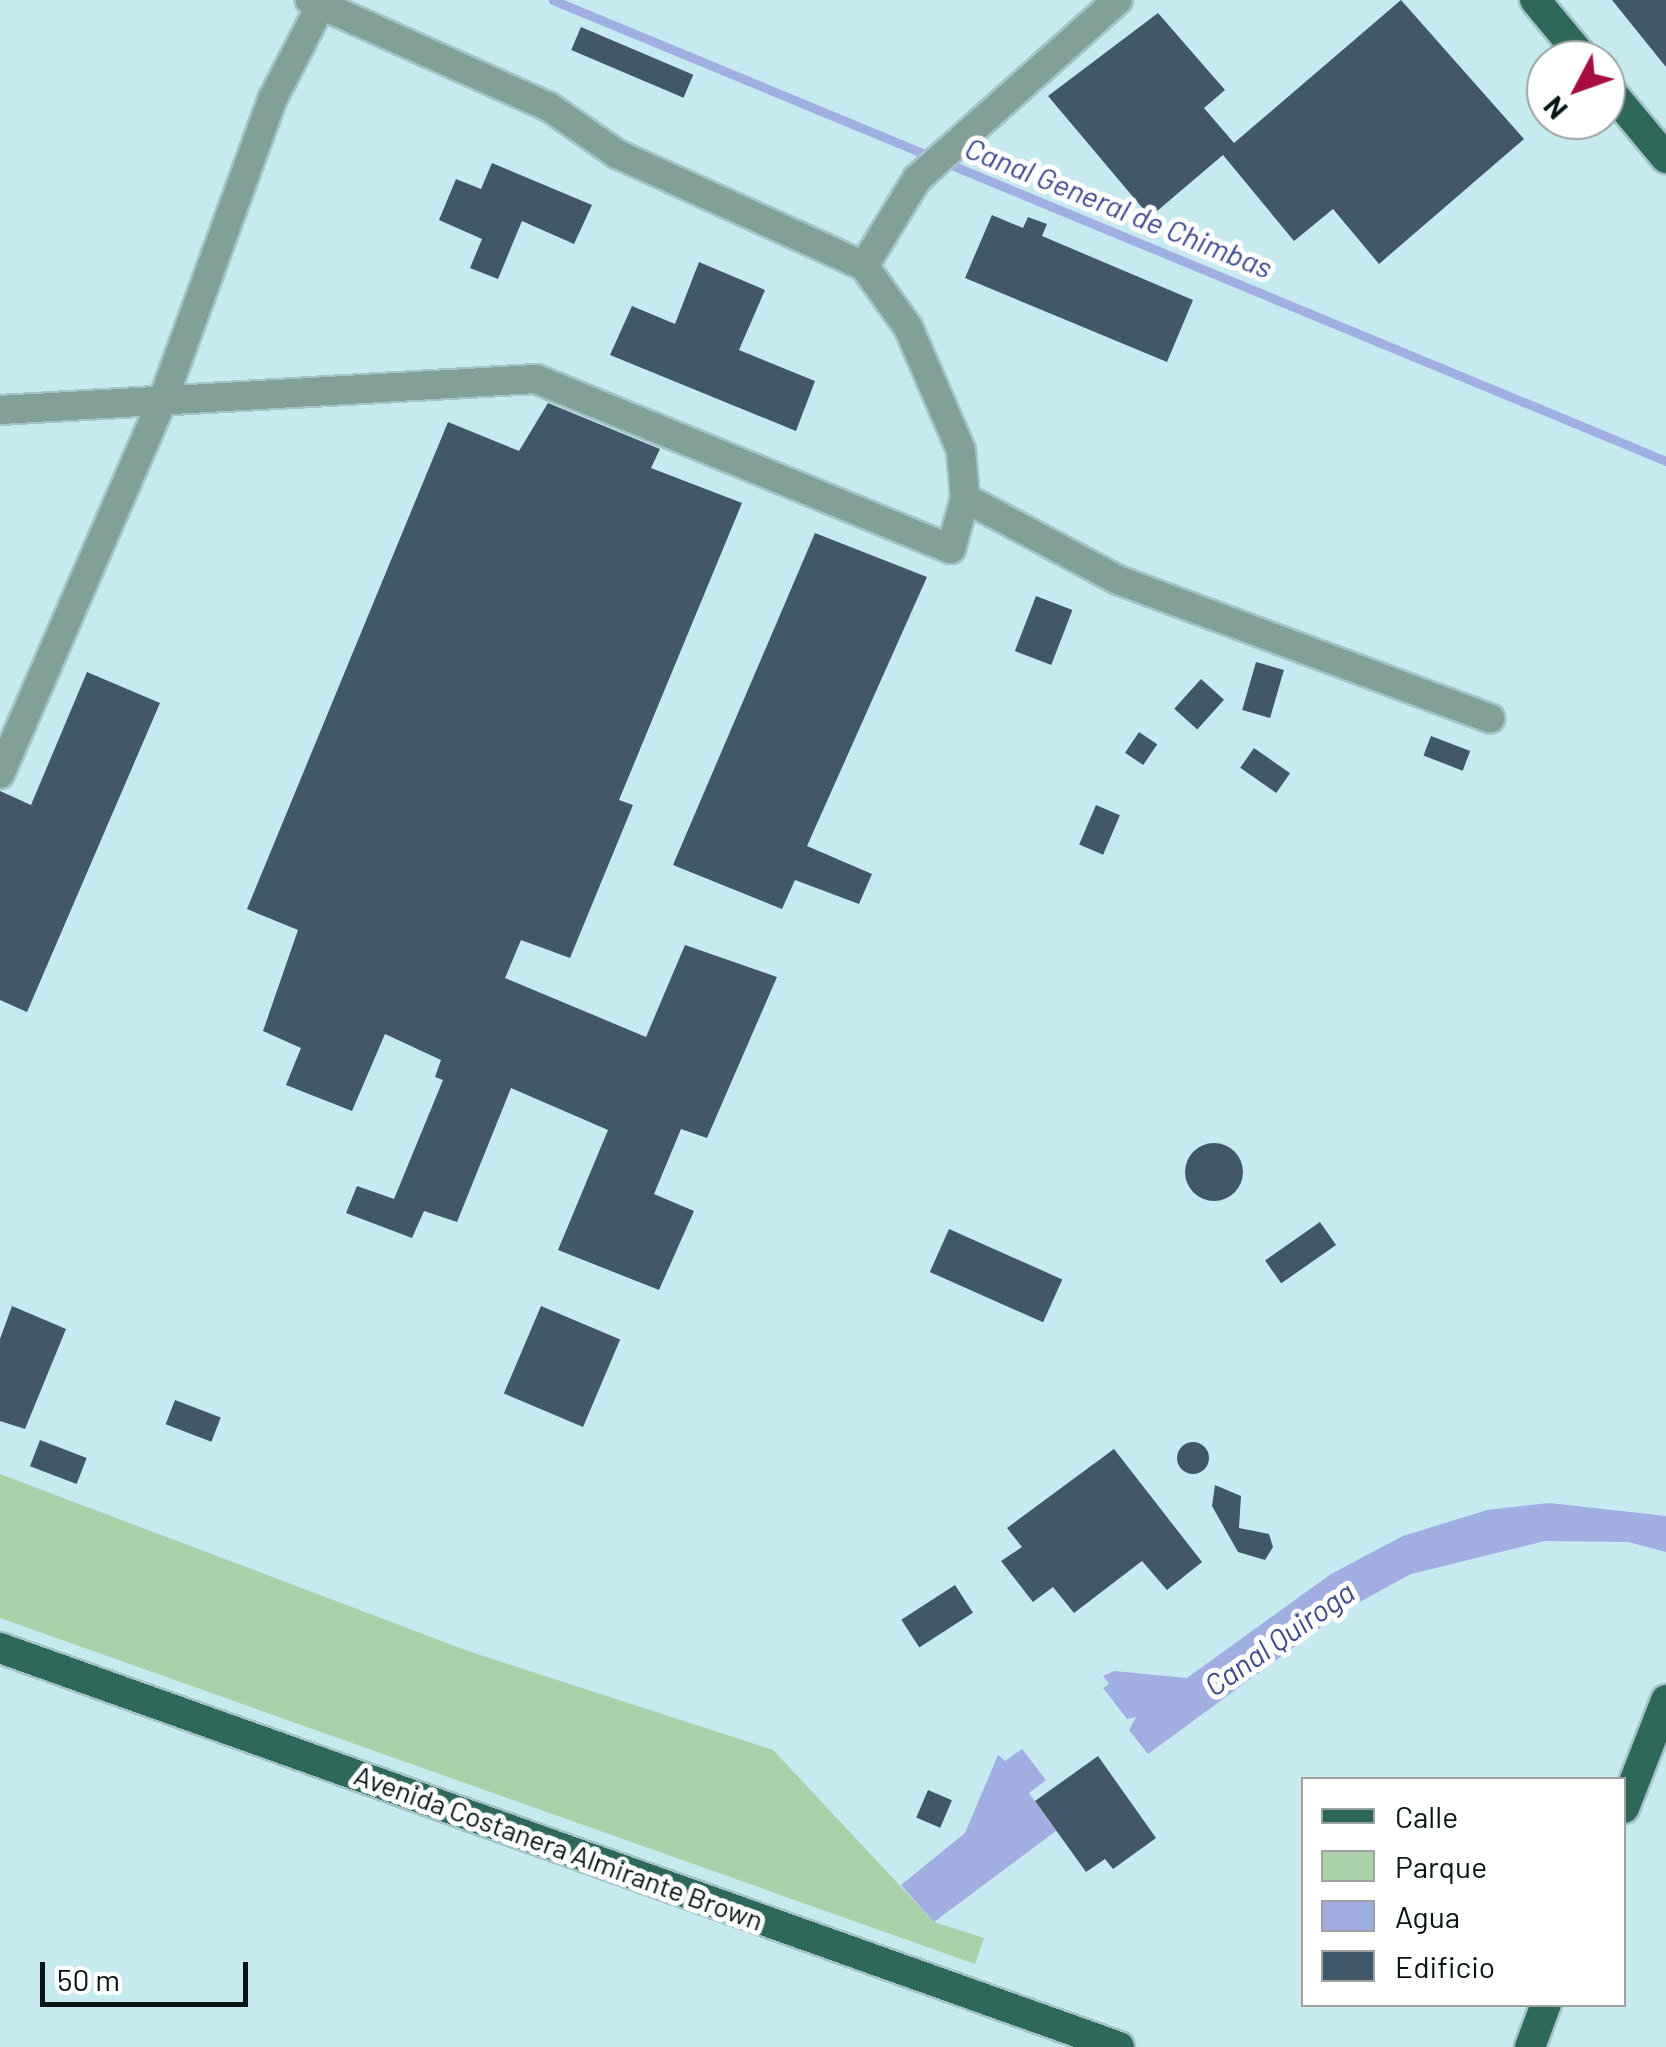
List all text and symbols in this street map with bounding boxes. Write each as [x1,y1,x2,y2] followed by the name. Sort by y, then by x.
[1526,40,1626,140] north arrow
[1536,90,1574,127] text: N
[960,129,1278,285] water label: Canal General de Chimbas
[1197,1573,1361,1703] water label: Canal Quiroga
[350,1757,768,1937] street label: Avenida Costanera Almirante Brown
[1301,1777,1626,2007] legend
[1395,1798,1458,1834] text: Calle
[1395,1848,1487,1884] text: Parque
[1395,1898,1460,1934] text: Agua
[45,1942,252,2004] scale bar
[1395,1948,1495,1984] text: Edificio
[57,1961,120,1997] text: 50 m

